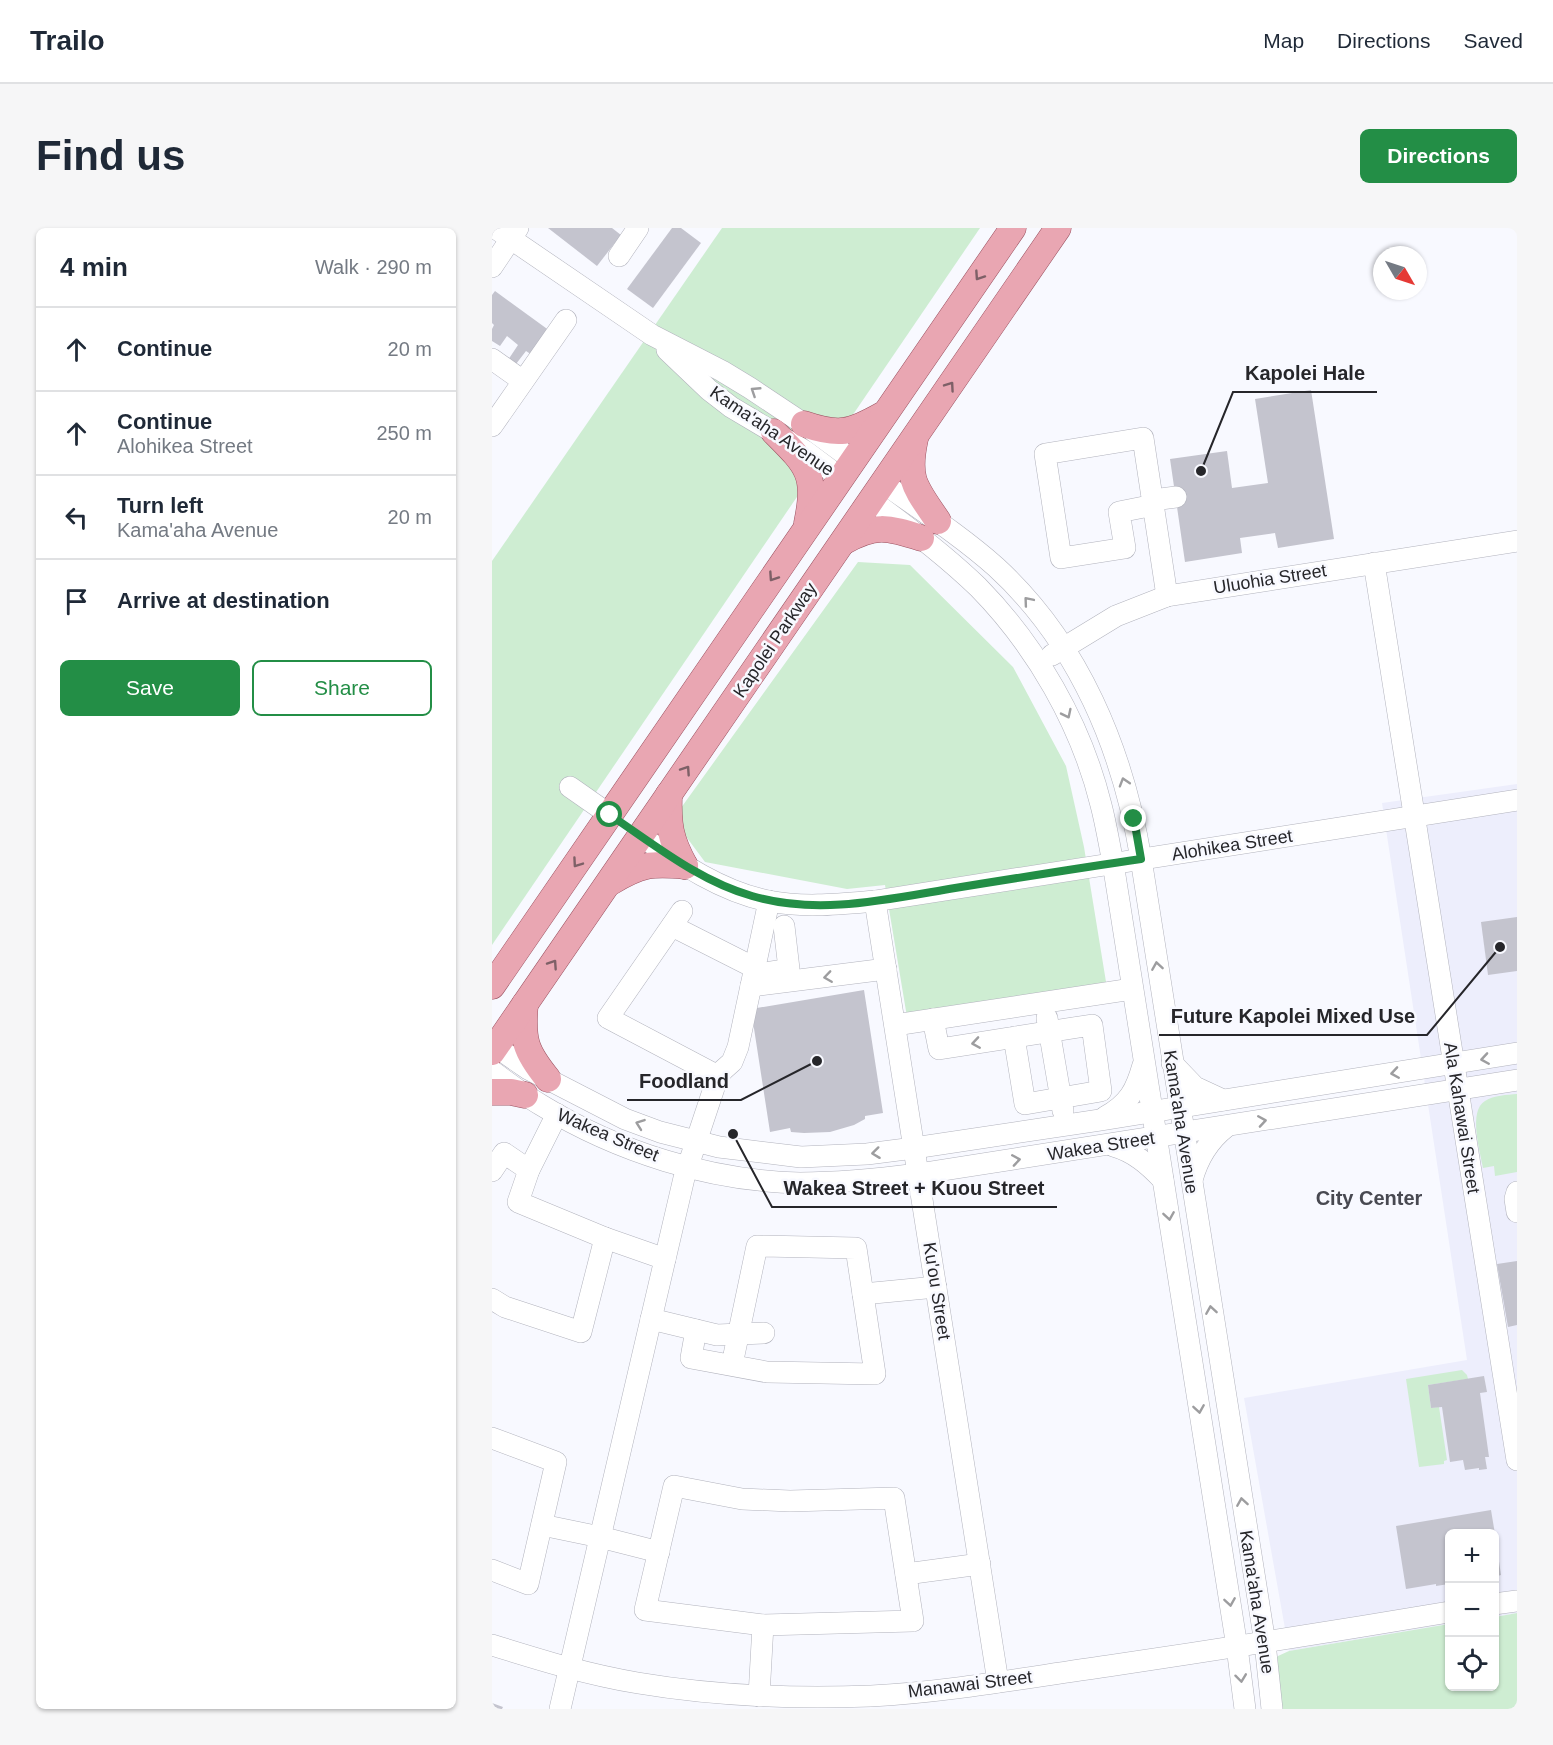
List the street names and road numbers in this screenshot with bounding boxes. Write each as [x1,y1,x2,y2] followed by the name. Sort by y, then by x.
[706,382,838,480] street label: Kama'aha Avenue
[1212,560,1328,598] street label: Uluohia Street
[729,579,821,701] street label: Kapolei Parkway
[1170,826,1294,864] street label: Alohikea Street
[1440,1041,1484,1195] street label: Ala Kahawai Street
[1160,1049,1202,1195] street label: Kama'aha Avenue
[554,1105,662,1165] street label: Wakea Street
[1046,1128,1156,1164] street label: Wakea Street
[919,1241,955,1341] street label: Ku'ou Street
[1236,1529,1278,1675] street label: Kama'aha Avenue
[907,1666,1033,1702] street label: Manawai Street

